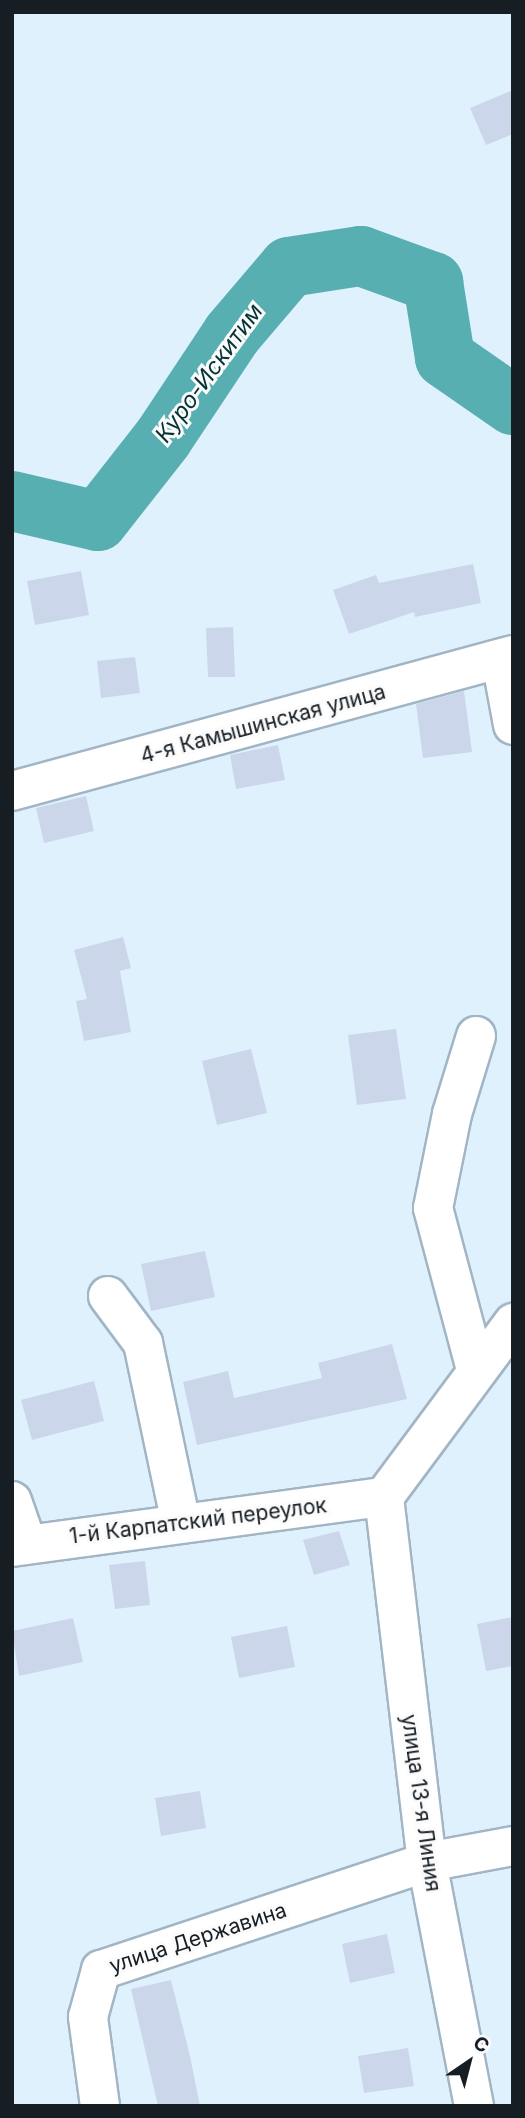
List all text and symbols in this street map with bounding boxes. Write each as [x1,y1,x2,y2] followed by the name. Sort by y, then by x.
[149,298,269,448] water label: Куро-Искитим
[138,679,388,769] street label: 4-я Камышинская улица
[68,1493,328,1549] street label: 1-й Карпатский переулок
[396,1713,446,1893] street label: улица 13-я Линия
[106,1897,290,1979] street label: улица Державина
[434,2027,504,2097] north arrow
[469,2031,494,2058] text: С

